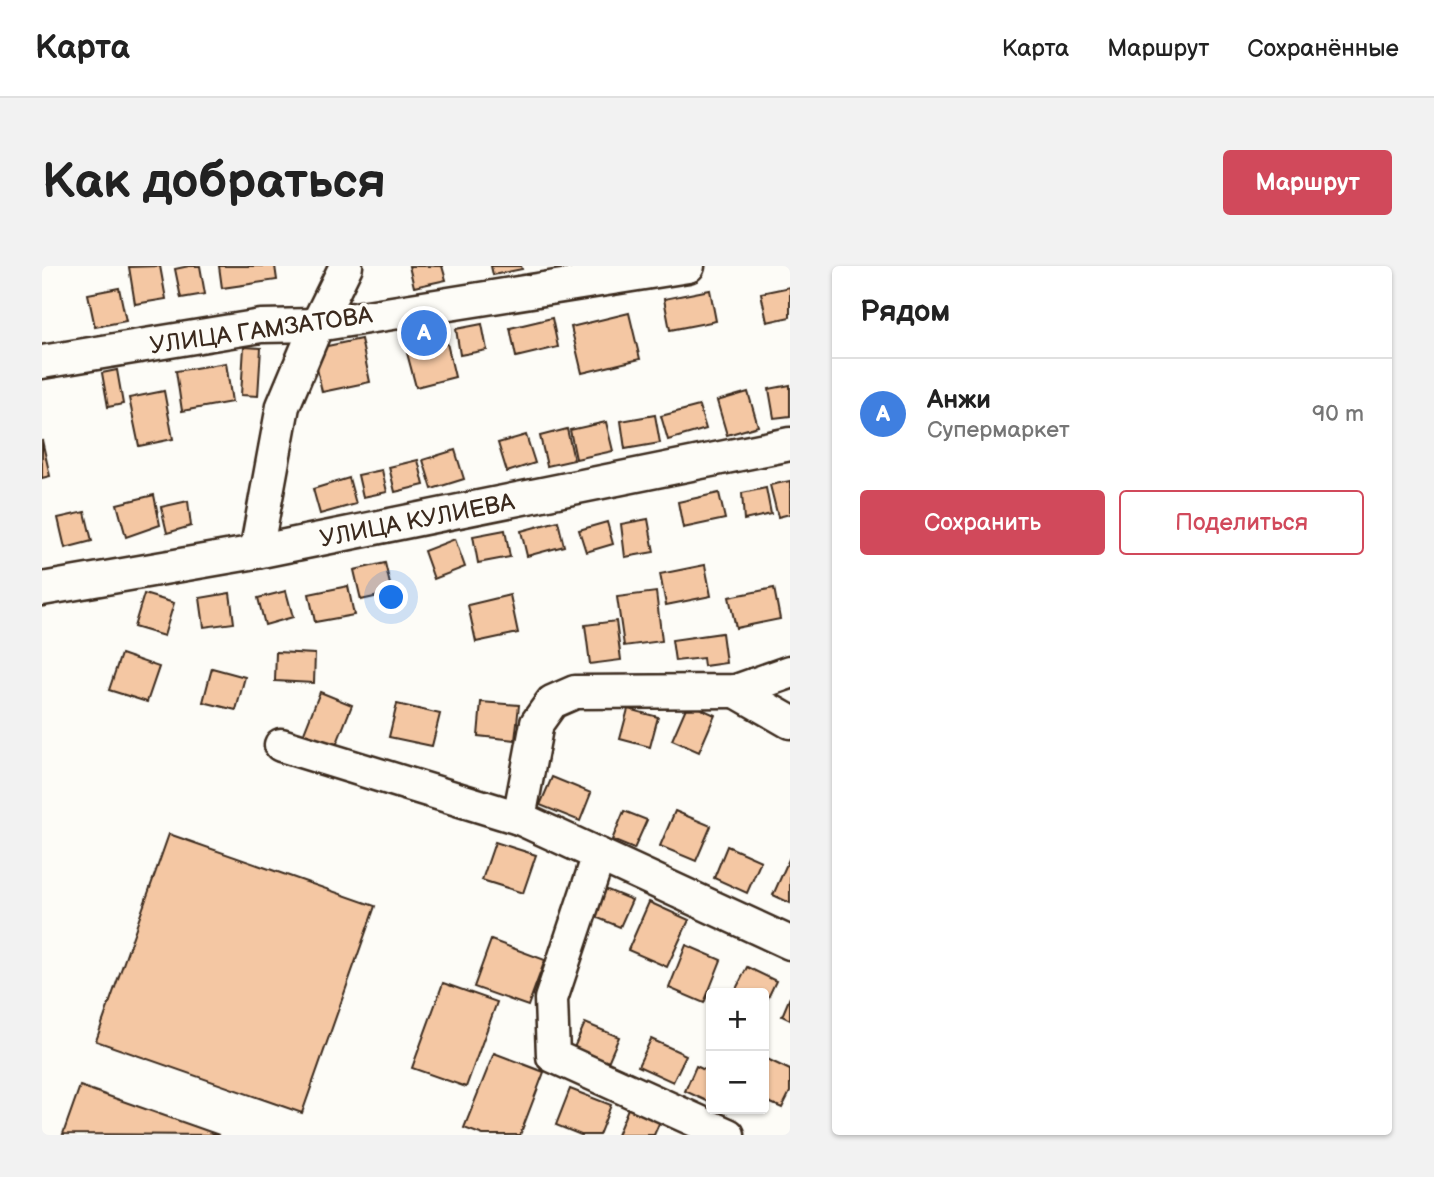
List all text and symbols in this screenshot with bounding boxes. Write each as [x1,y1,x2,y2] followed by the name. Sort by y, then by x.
[35,28,130,68] text: Карта
[1002,34,1069,63] text: Карта
[1107,34,1209,63] text: Маршрут
[1247,34,1399,63] text: Сохранённые
[1223,150,1392,215] button: Маршрут
[42,153,386,212] text: Как добраться
[860,294,950,330] text: Рядом
[148,300,375,360] street label: УЛИЦА ГАМЗАТОВА
[401,307,447,359] pin: A
[927,385,991,416] text: Анжи
[876,400,890,428] text: A
[1312,400,1364,428] text: 90 m
[927,416,1070,444] text: Супермаркет
[317,487,517,554] street label: УЛИЦА КУЛИЕВА
[860,490,1105,555] button: Сохранить
[1119,490,1364,555] button: Поделиться
[374,580,408,614] your location
[706,988,769,1114] map controls
[706,988,769,1051] button: +
[706,1051,769,1114] button: −

